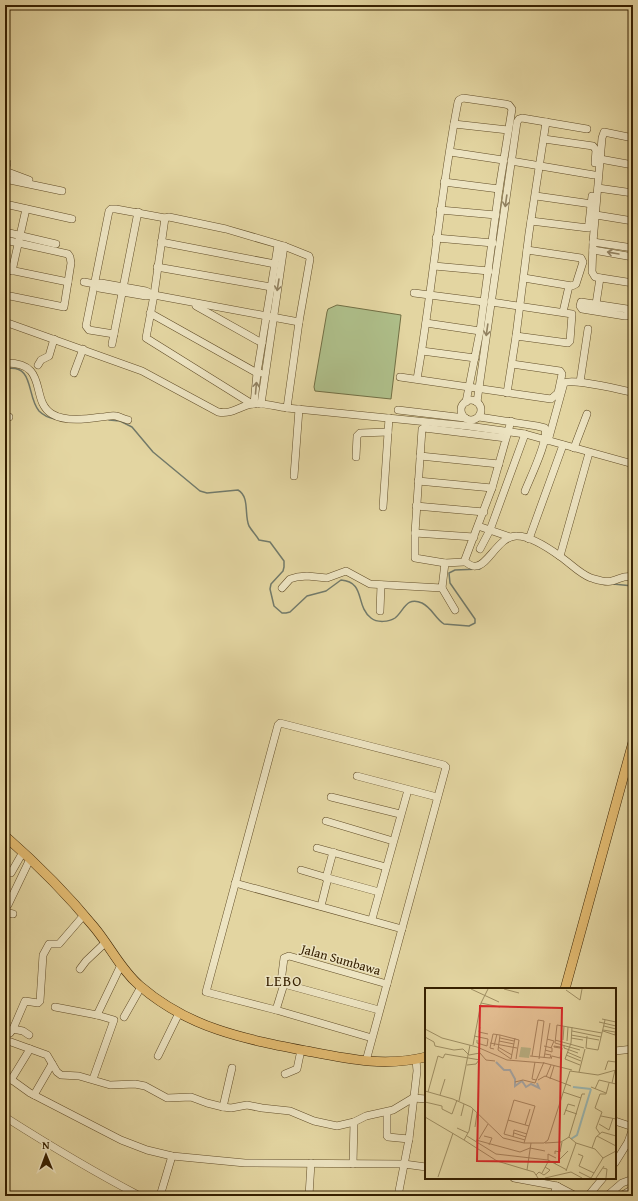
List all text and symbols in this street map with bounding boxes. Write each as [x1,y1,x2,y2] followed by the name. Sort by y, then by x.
[502,194,510,207] one-way arrow
[607,249,620,257] one-way arrow
[274,278,282,291] one-way arrow
[483,323,491,336] one-way arrow
[252,382,259,395] one-way arrow
[297,938,384,980] street label: Jalan Sumbawa
[266,970,302,991] district label: LEBO
[425,988,616,1179] inset map
[26,1135,66,1175] north arrow
[42,1137,50,1153] text: N

